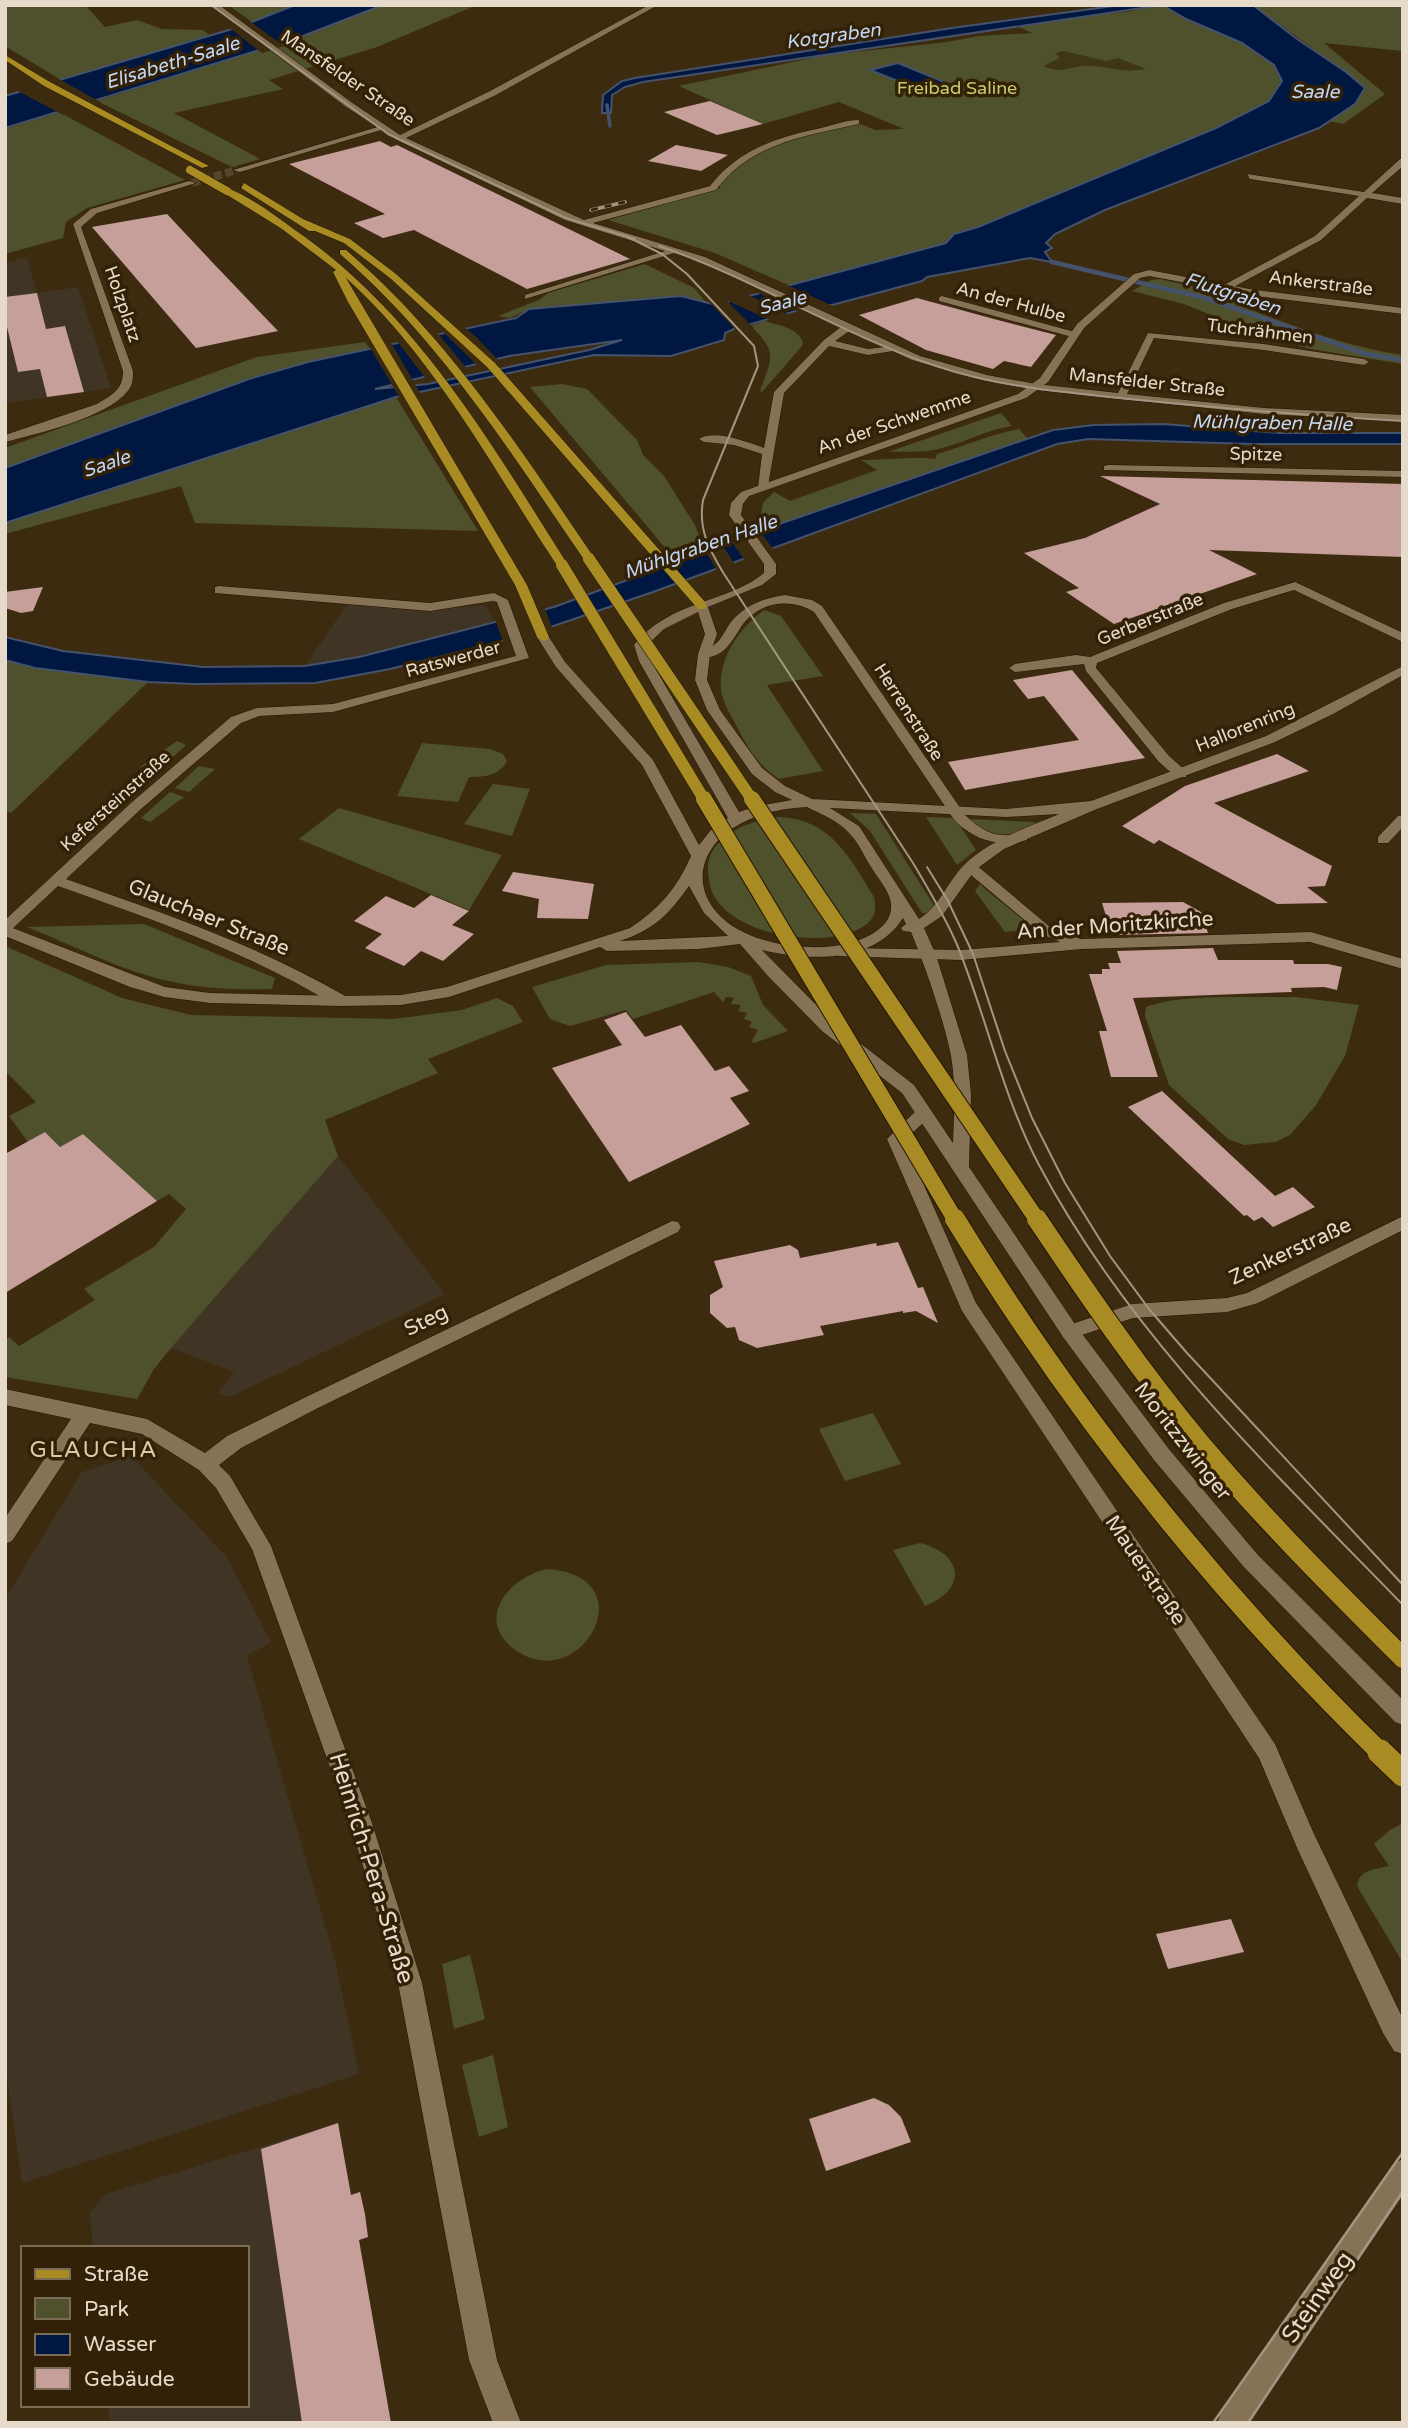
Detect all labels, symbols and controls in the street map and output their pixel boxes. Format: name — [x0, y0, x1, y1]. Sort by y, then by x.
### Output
water label: Kotgraben — [784, 18, 882, 54]
street label: Mansfelder Straße — [277, 25, 419, 131]
water label: Elisabeth-Saale — [103, 32, 243, 94]
park label: Freibad Saline — [897, 77, 1017, 99]
water label: Saale — [1291, 81, 1341, 103]
street label: Holzplatz — [100, 263, 146, 345]
street label: Ankerstraße — [1268, 266, 1374, 300]
water label: Flutgraben — [1182, 268, 1284, 320]
street label: An der Hulbe — [954, 277, 1068, 327]
water label: Saale — [756, 286, 810, 320]
street label: Tuchrähmen — [1206, 314, 1314, 348]
street label: Mansfelder Straße — [1068, 363, 1226, 401]
street label: An der Schwemme — [814, 385, 974, 459]
water label: Mühlgraben Halle — [1192, 411, 1354, 435]
street label: Spitze — [1229, 443, 1283, 465]
water label: Saale — [80, 445, 134, 482]
water label: Mühlgraben Halle — [621, 510, 781, 583]
street label: Gerberstraße — [1094, 588, 1206, 650]
street label: Ratswerder — [403, 636, 503, 682]
street label: Herrenstraße — [869, 659, 949, 765]
street label: Hallorenring — [1192, 697, 1298, 757]
street label: Kefersteinstraße — [56, 746, 174, 856]
street label: Glauchaer Straße — [124, 874, 293, 961]
street label: An der Moritzkirche — [1016, 906, 1214, 945]
street label: Zenkerstraße — [1225, 1212, 1355, 1291]
street label: Steg — [400, 1299, 452, 1342]
street label: Moritzzwinger — [1129, 1377, 1236, 1505]
district label: GLAUCHA — [30, 1436, 158, 1464]
street label: Mauerstraße — [1100, 1511, 1192, 1630]
street label: Heinrich-Pera-Straße — [323, 1749, 420, 1987]
legend — [21, 2246, 248, 2407]
street label: Steinweg — [1275, 2246, 1359, 2349]
text: Straße — [84, 2262, 149, 2287]
text: Park — [84, 2297, 129, 2322]
text: Wasser — [84, 2332, 156, 2357]
text: Gebäude — [84, 2367, 175, 2392]

